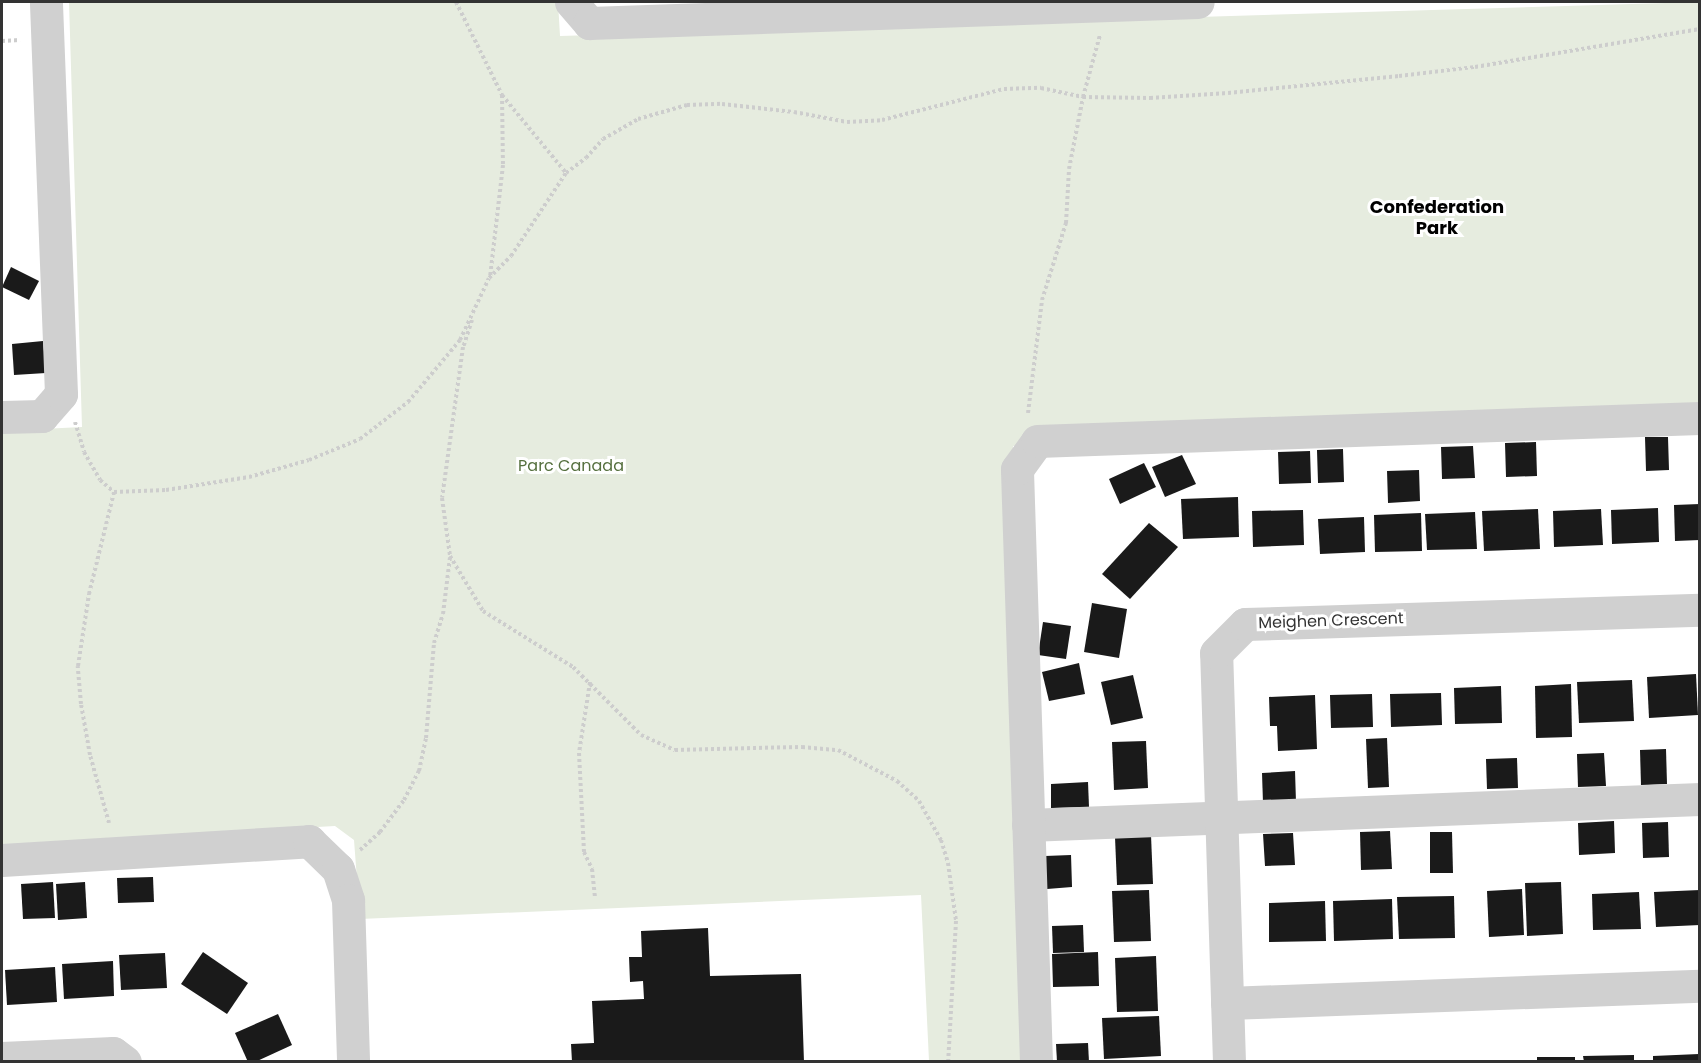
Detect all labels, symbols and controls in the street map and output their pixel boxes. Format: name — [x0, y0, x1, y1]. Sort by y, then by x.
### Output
district label: Confederation Park — [1370, 197, 1504, 240]
park label: Parc Canada — [518, 456, 624, 476]
street label: Meighen Crescent — [1258, 609, 1404, 633]

